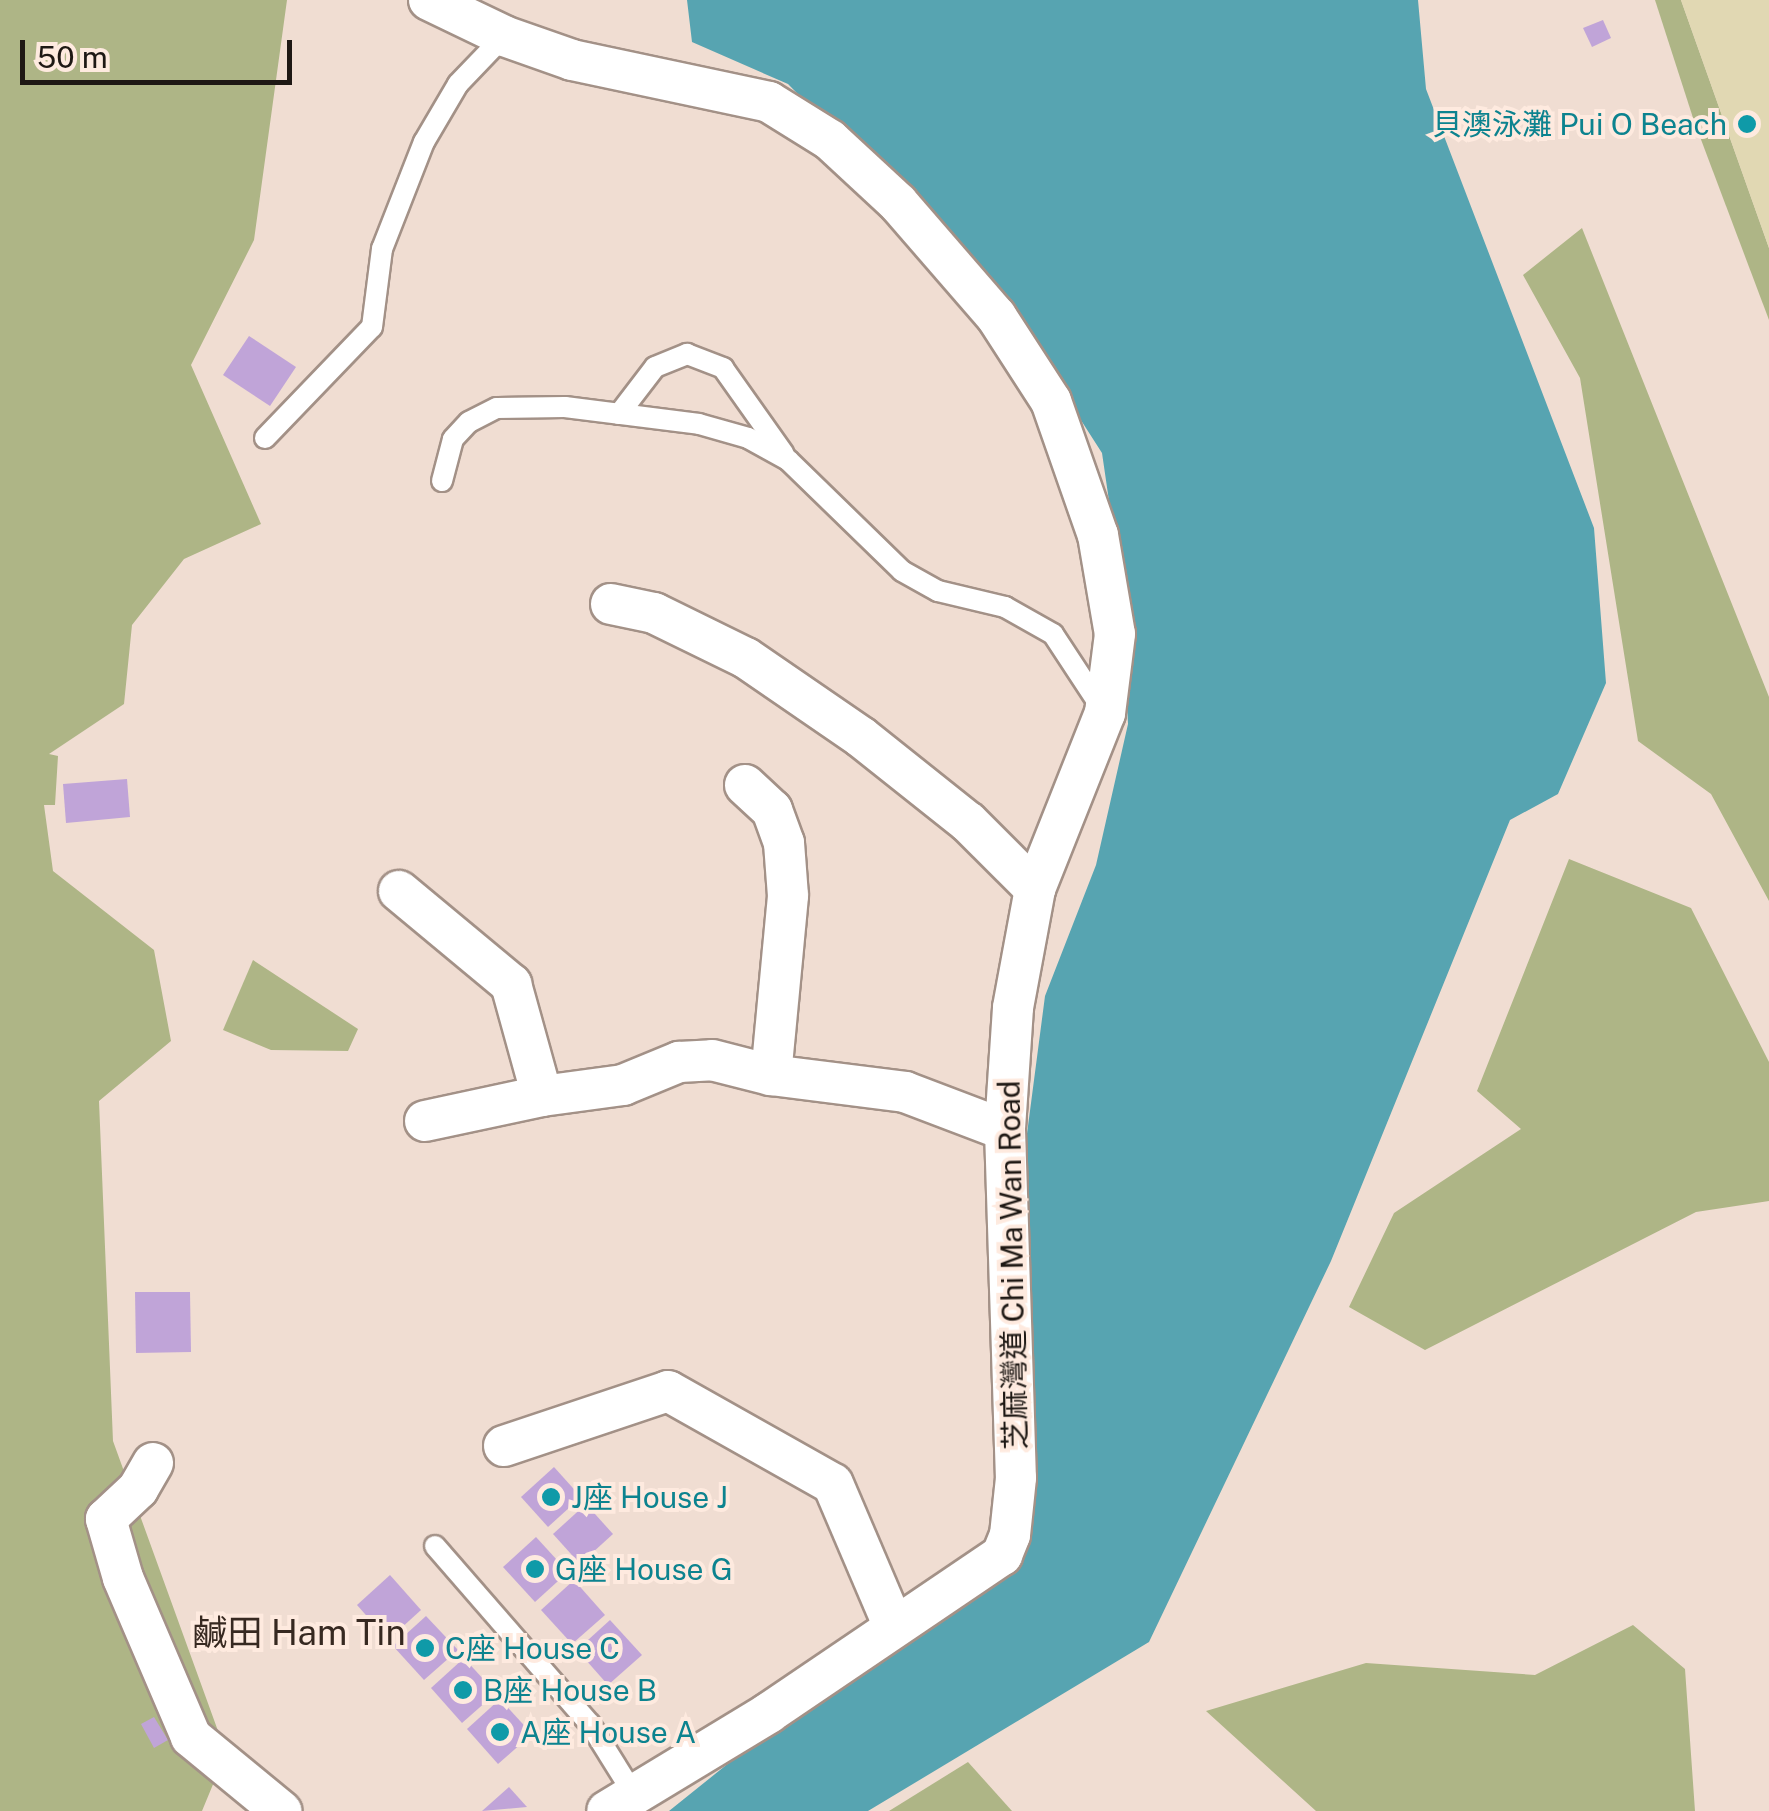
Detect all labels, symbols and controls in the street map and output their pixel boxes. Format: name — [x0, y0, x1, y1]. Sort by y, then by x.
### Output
scale bar — [25, 20, 298, 82]
text: 50 m — [37, 39, 108, 75]
place label: 貝澳泳灘 Pui O Beach — [1432, 106, 1727, 142]
marker: 貝澳泳灘 Pui O Beach — [1736, 113, 1758, 135]
street label: 芝麻灣道 Chi Ma Wan Road — [991, 1080, 1033, 1450]
place label: J座 House J — [571, 1479, 728, 1515]
marker: J座 House J — [540, 1486, 562, 1508]
place label: G座 House G — [555, 1551, 733, 1587]
marker: G座 House G — [524, 1558, 546, 1580]
district label: 鹹田 Ham Tin — [192, 1612, 406, 1654]
place label: C座 House C — [445, 1630, 620, 1666]
marker: C座 House C — [414, 1637, 436, 1659]
place label: B座 House B — [483, 1672, 657, 1708]
marker: B座 House B — [452, 1679, 474, 1701]
place label: A座 House A — [520, 1714, 696, 1750]
marker: A座 House A — [489, 1721, 511, 1743]

